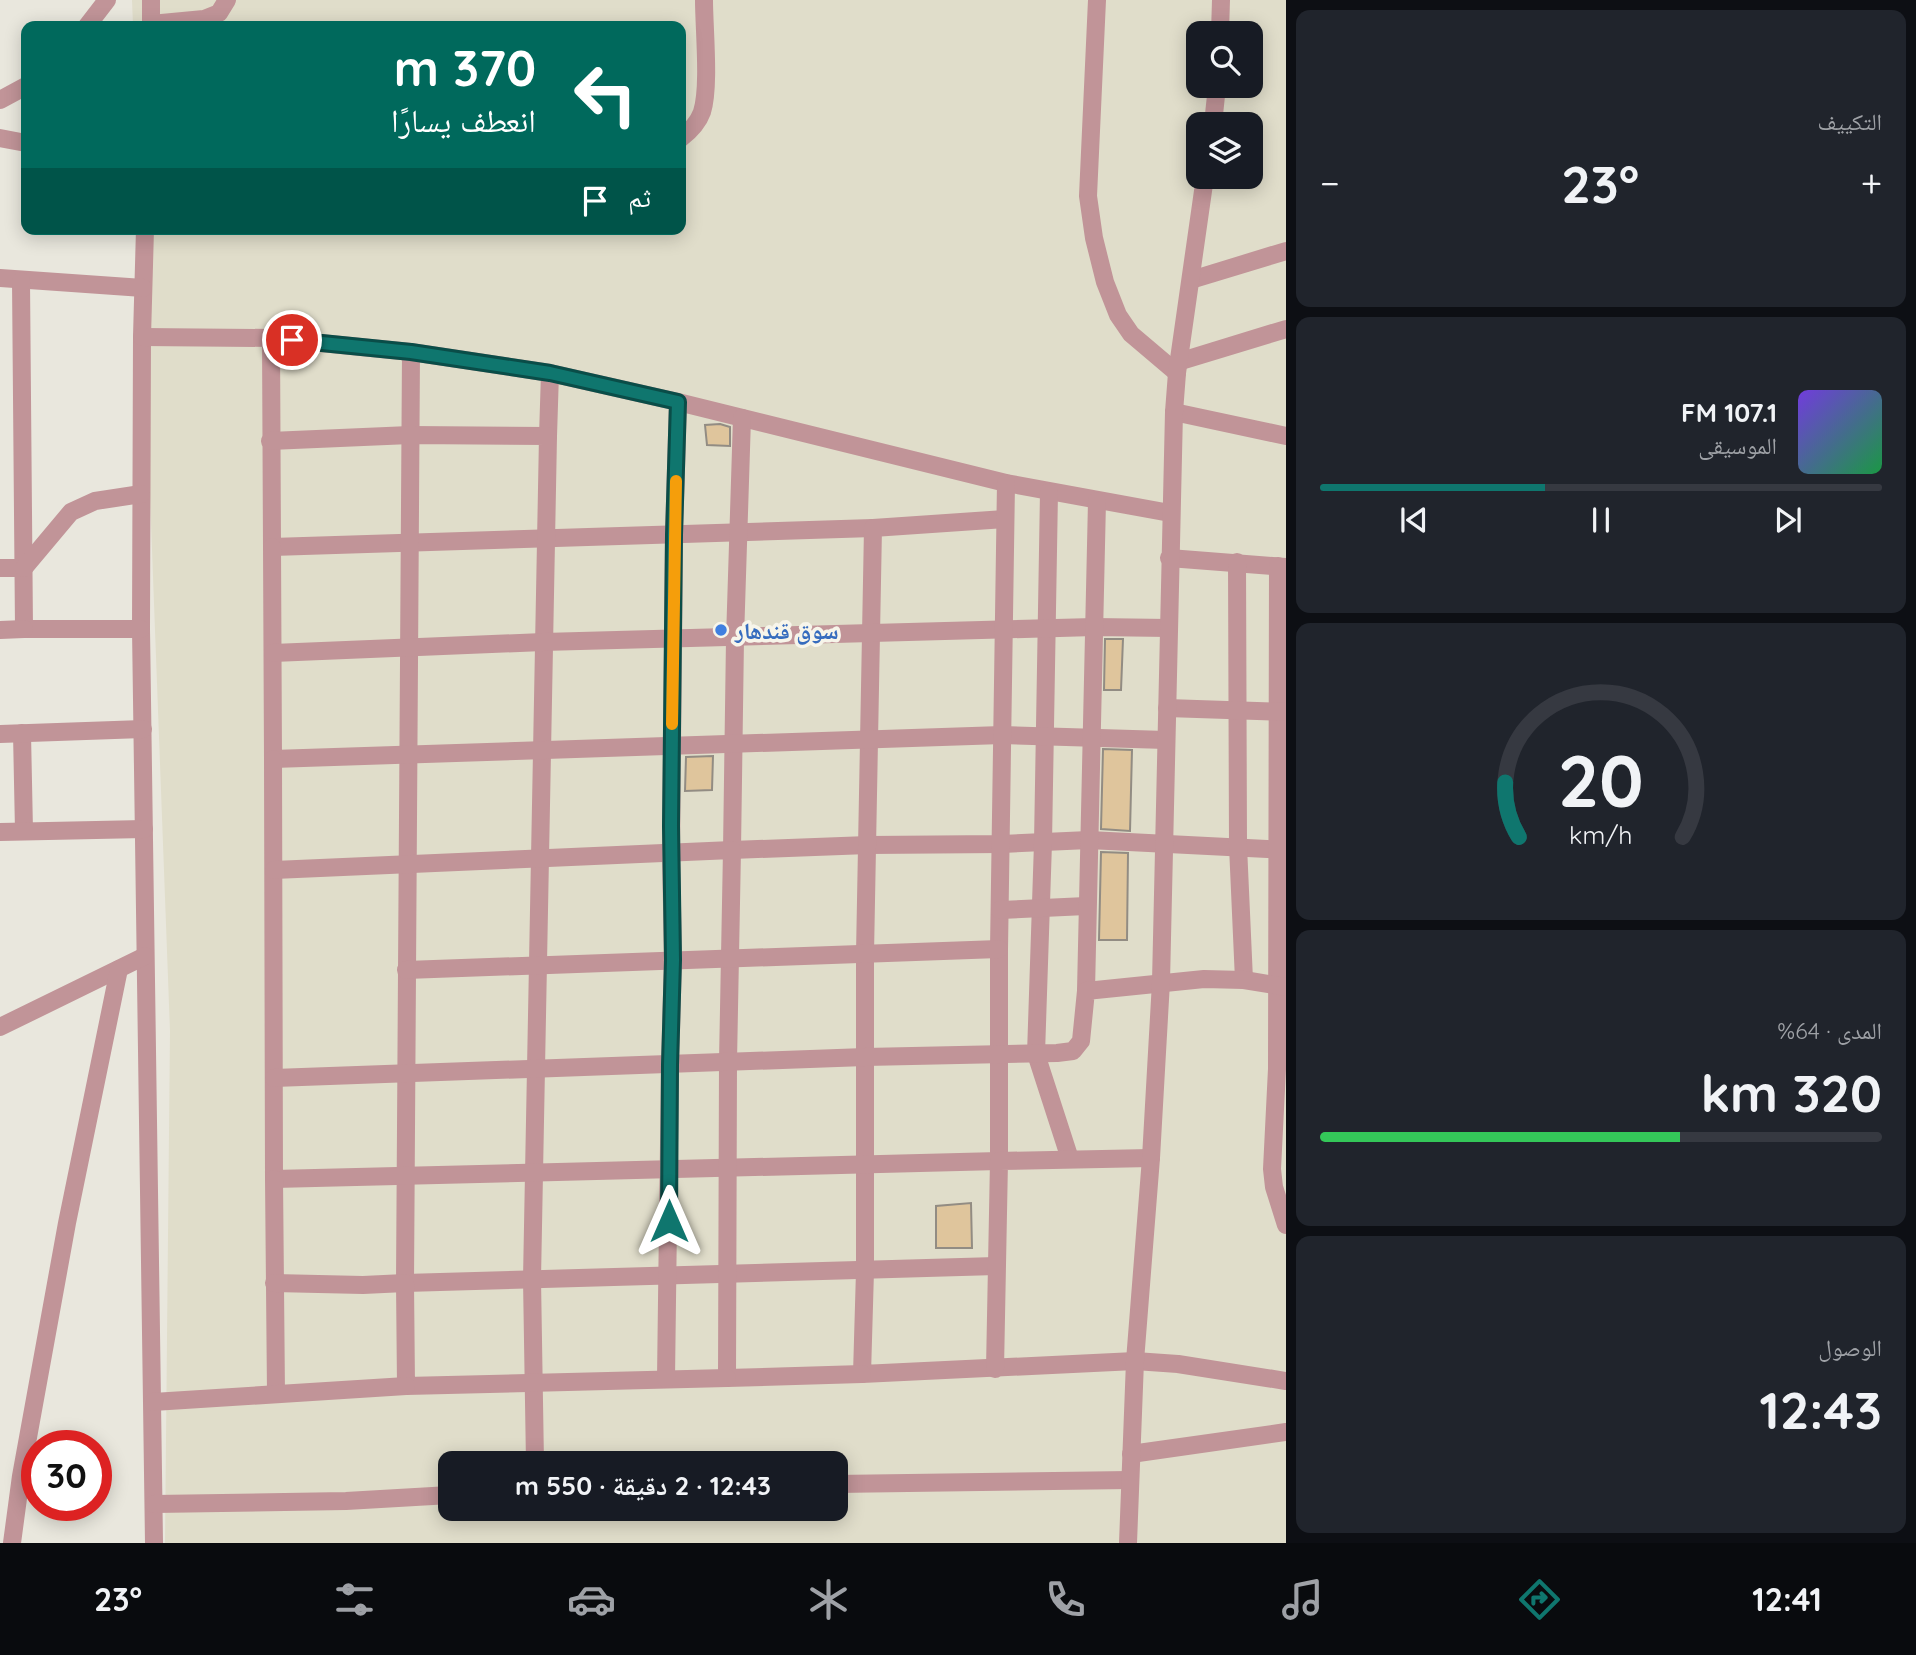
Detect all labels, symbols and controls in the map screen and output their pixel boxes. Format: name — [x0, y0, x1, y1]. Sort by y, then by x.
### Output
map controls — [1186, 21, 1263, 189]
button: search — [1186, 21, 1263, 98]
text: 370 m — [394, 37, 536, 98]
icon: left — [560, 49, 651, 140]
text: انعطف يسارًا — [391, 100, 536, 140]
text: التكييف — [1817, 107, 1882, 136]
button: layers — [1186, 112, 1263, 189]
text: 23° — [1561, 151, 1639, 216]
text: − — [1320, 159, 1340, 207]
text: + — [1861, 159, 1882, 207]
text: ثم — [628, 181, 651, 214]
icon: arrive — [576, 182, 614, 220]
pin — [262, 310, 322, 370]
icon: arrive — [273, 321, 311, 359]
text: 107.1 FM — [1681, 396, 1777, 429]
text: الموسيقى — [1698, 431, 1777, 460]
icon: previous — [1395, 501, 1433, 539]
icon: pause — [1582, 501, 1620, 539]
icon: next — [1769, 501, 1807, 539]
place label: سوق قندهار — [734, 616, 839, 645]
marker: سوق قندهار — [713, 622, 729, 638]
text: 20 — [1558, 735, 1644, 826]
text: km/h — [1569, 819, 1633, 850]
text: المدى · 64% — [1777, 1016, 1882, 1045]
text: 320 km — [1700, 1060, 1882, 1125]
position arrow — [632, 1184, 706, 1258]
text: الوصول — [1818, 1333, 1882, 1362]
text: 12:43 — [1759, 1377, 1882, 1442]
speed limit sign: 30 — [21, 1430, 112, 1521]
text: 12:43 · 2 دقيقة · 550 m — [515, 1469, 771, 1502]
icon: filters — [330, 1575, 379, 1624]
icon: car — [567, 1575, 616, 1624]
icon: climate — [804, 1575, 853, 1624]
icon: phone — [1041, 1575, 1090, 1624]
icon: music — [1278, 1575, 1327, 1624]
icon: directions — [1515, 1575, 1564, 1624]
text: 23° — [94, 1579, 142, 1619]
text: 12:41 — [1752, 1579, 1822, 1619]

